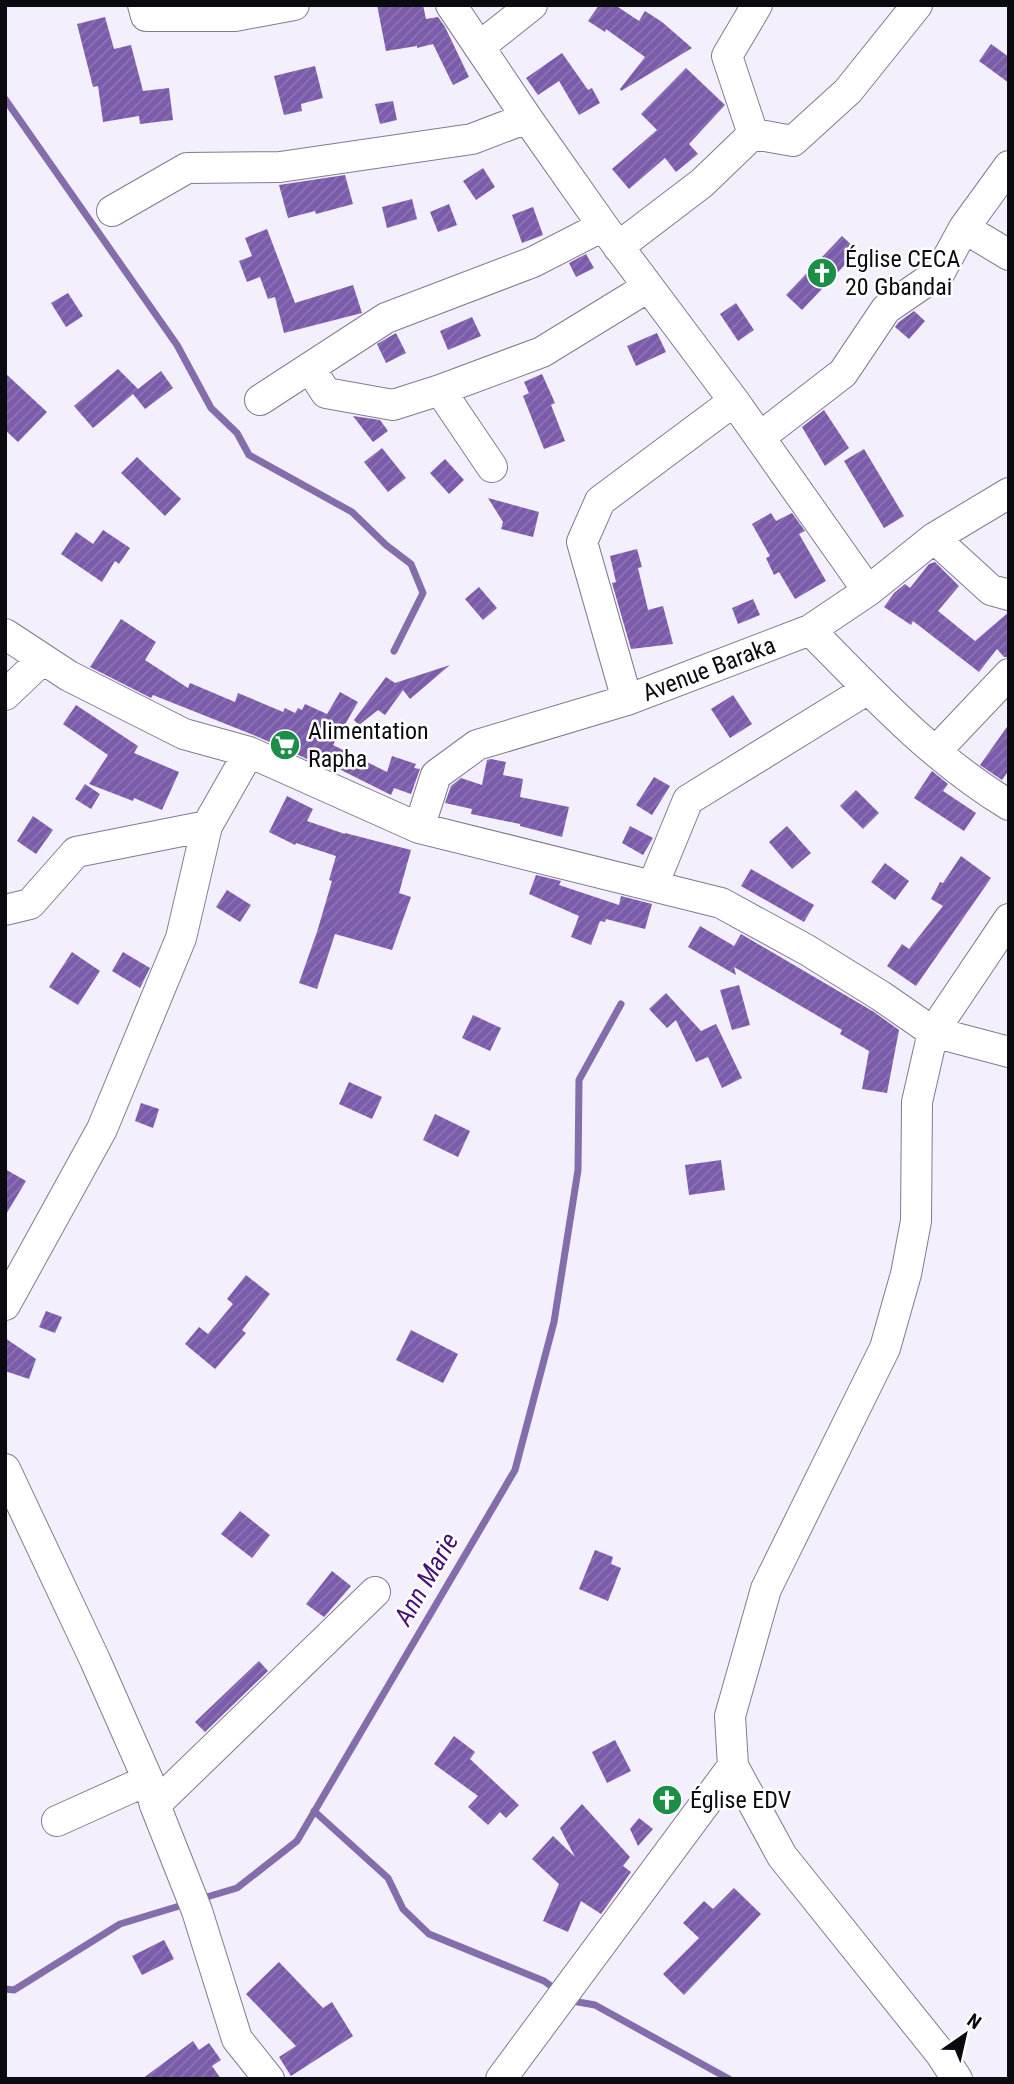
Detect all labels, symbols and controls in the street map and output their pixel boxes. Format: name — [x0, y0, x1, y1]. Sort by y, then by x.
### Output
place label: Église CECA 20 Gbandai — [845, 245, 960, 301]
church icon: Église CECA 20 Gbandai — [805, 256, 839, 290]
street label: Avenue Baraka — [639, 631, 779, 707]
place label: Alimentation Rapha — [308, 717, 429, 773]
supermarket icon: Alimentation Rapha — [268, 728, 302, 762]
water label: Ann Marie — [387, 1528, 464, 1631]
church icon: Église EDV — [650, 1783, 684, 1817]
place label: Église EDV — [690, 1786, 791, 1814]
north arrow — [930, 2000, 1000, 2070]
text: N — [963, 2009, 985, 2034]

